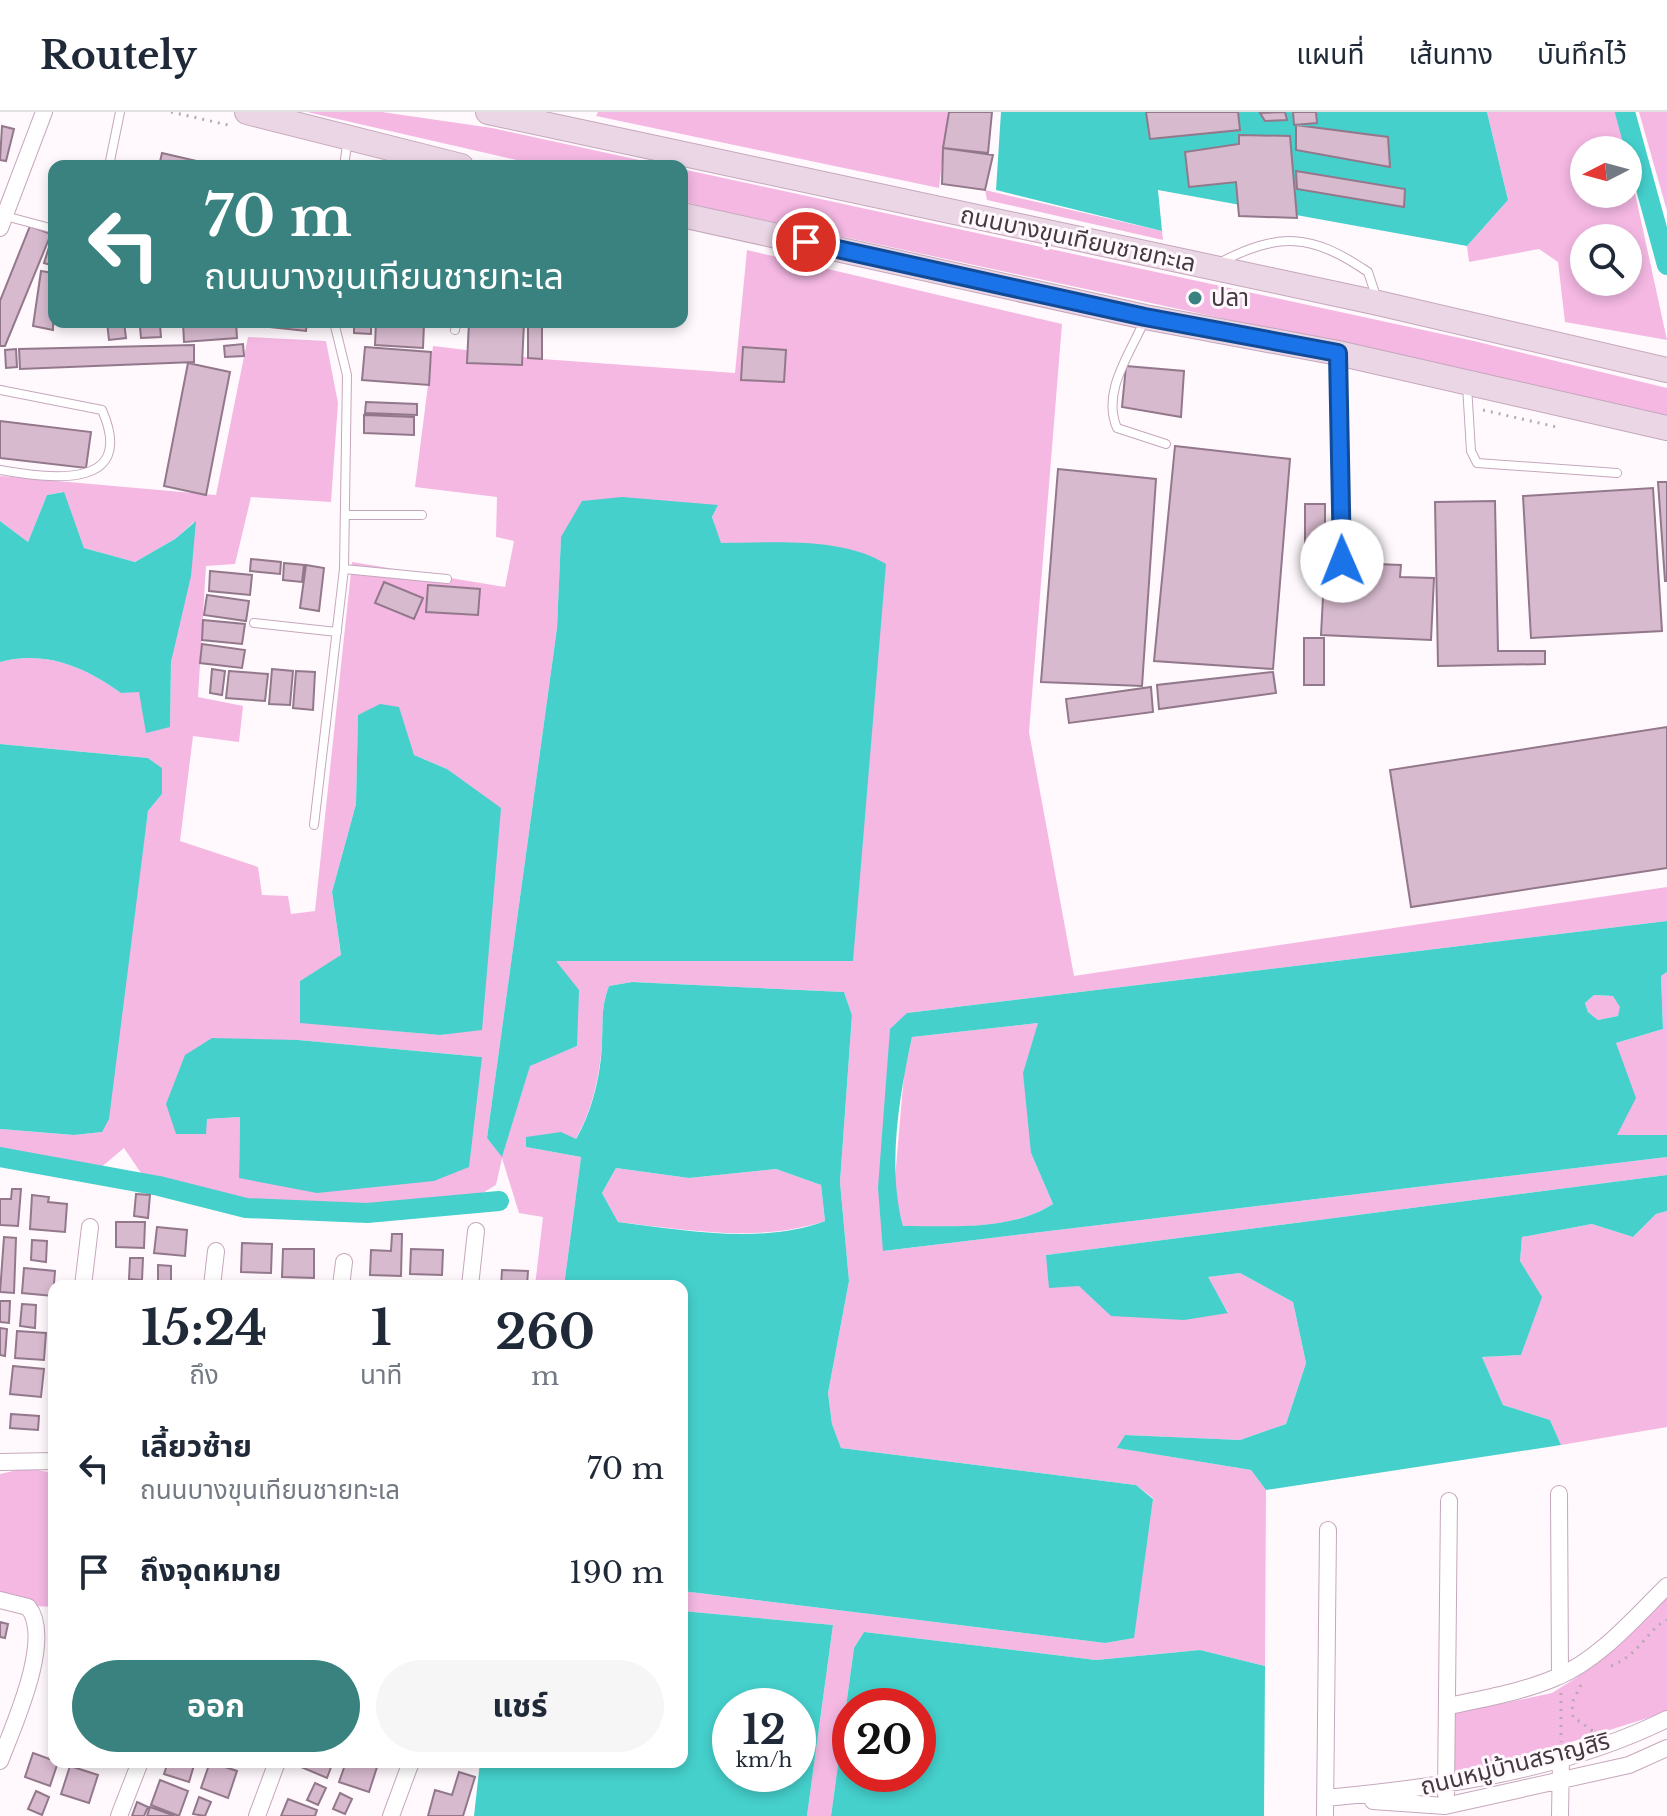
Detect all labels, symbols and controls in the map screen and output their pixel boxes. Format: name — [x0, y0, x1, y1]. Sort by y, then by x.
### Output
text: Routely — [40, 32, 197, 79]
text: แผนที่ — [1296, 37, 1364, 72]
text: เส้นทาง — [1408, 37, 1493, 72]
text: บันทึกไว้ — [1537, 37, 1627, 72]
north arrow — [1570, 136, 1642, 208]
map controls — [1570, 136, 1642, 296]
text: 70 m — [204, 182, 352, 251]
icon: left — [72, 192, 176, 296]
street label: ถนนบางขุนเทียนชายทะเล — [958, 199, 1198, 279]
pin — [772, 208, 840, 276]
icon: arrive — [784, 220, 828, 264]
button: search — [1570, 224, 1642, 296]
text: ถนนบางขุนเทียนชายทะเล — [204, 254, 564, 299]
place label: ปลา — [1211, 283, 1249, 312]
marker: ปลา — [1186, 289, 1204, 307]
position arrow — [1300, 519, 1384, 603]
text: 15:24 — [141, 1298, 267, 1358]
text: 1 — [371, 1298, 392, 1358]
text: 260 — [495, 1302, 595, 1362]
text: ถึง — [189, 1359, 219, 1391]
text: นาที — [360, 1359, 402, 1391]
text: m — [531, 1360, 559, 1392]
text: เลี้ยวซ้าย — [140, 1428, 252, 1465]
icon: left — [72, 1446, 116, 1490]
text: 70 m — [587, 1450, 664, 1487]
text: ถนนบางขุนเทียนชายทะเล — [140, 1474, 400, 1506]
icon: arrive — [72, 1550, 116, 1594]
text: ถึงจุดหมาย — [140, 1552, 281, 1589]
text: 190 m — [569, 1554, 664, 1591]
button: ออก — [72, 1660, 360, 1752]
button: แชร์ — [376, 1660, 664, 1752]
speed limit sign: 20 — [832, 1688, 936, 1792]
text: 12 — [742, 1705, 786, 1755]
street label: ถนนหมู่บ้านสราญสิริ — [1417, 1726, 1613, 1802]
text: km/h — [736, 1748, 792, 1772]

